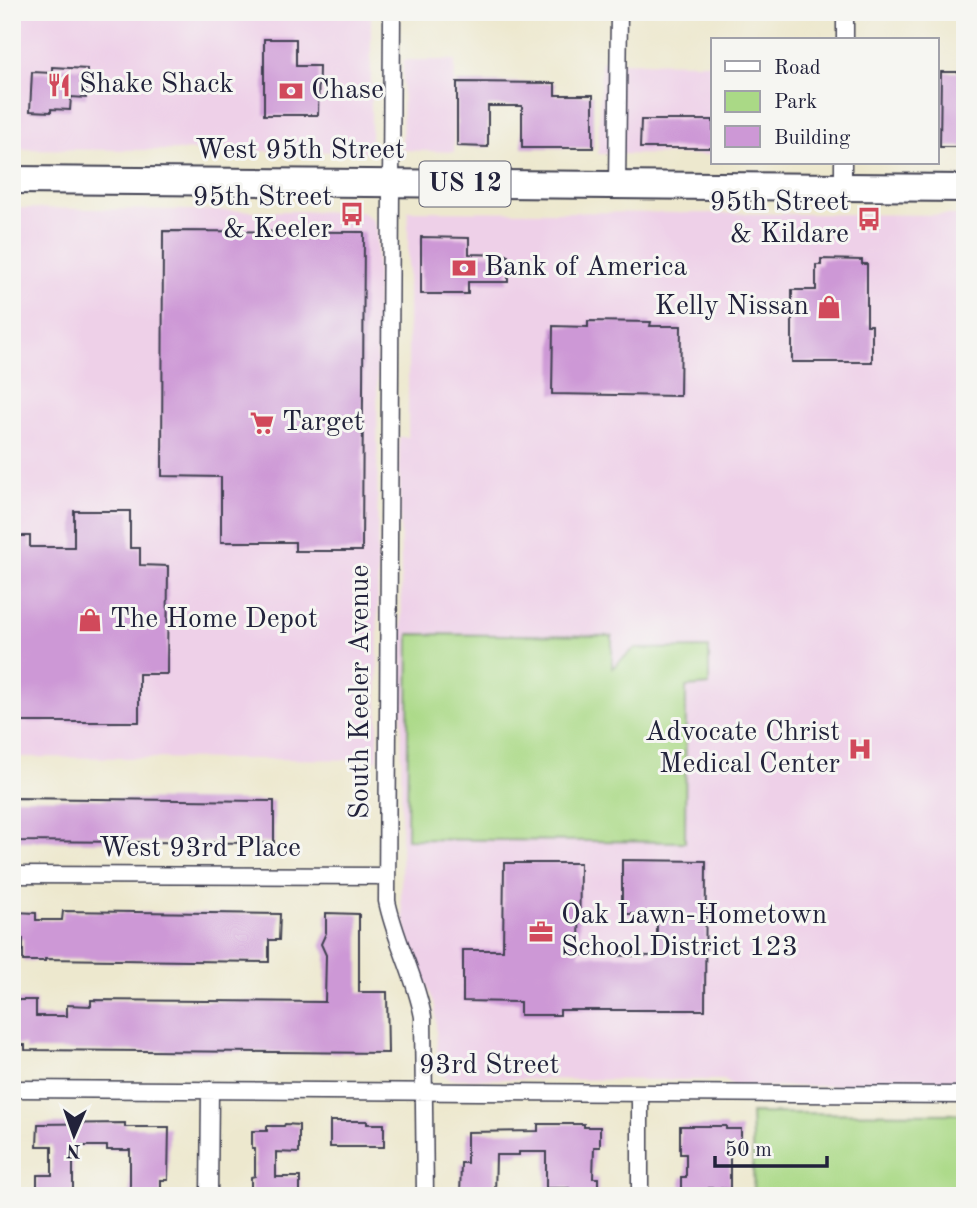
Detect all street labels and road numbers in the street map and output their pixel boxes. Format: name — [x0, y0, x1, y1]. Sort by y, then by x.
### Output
street label: West 95th Street — [195, 137, 405, 165]
road number: US 12 — [420, 162, 510, 206]
street label: South Keeler Avenue — [347, 565, 375, 819]
street label: West 93rd Place — [99, 835, 301, 863]
street label: 93rd Street — [419, 1052, 559, 1080]

